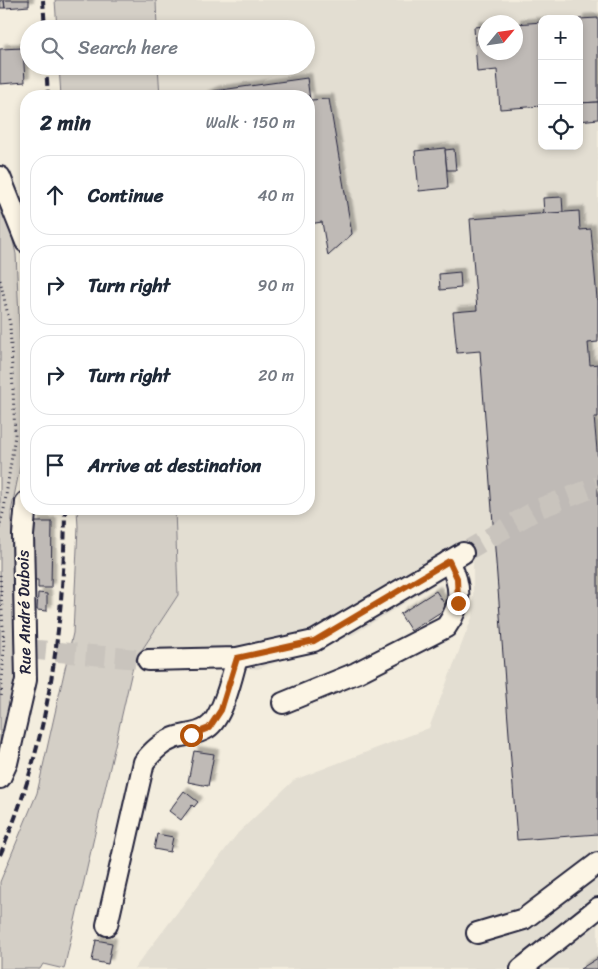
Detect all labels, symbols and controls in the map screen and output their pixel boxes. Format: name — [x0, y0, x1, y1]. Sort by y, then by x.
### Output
north arrow — [478, 15, 523, 60]
map controls — [538, 15, 583, 150]
button: + — [538, 15, 583, 60]
search box — [20, 20, 315, 75]
text: Search here — [78, 31, 178, 64]
icon: search — [38, 34, 66, 62]
button: − — [538, 60, 583, 105]
text: 2 min — [40, 104, 91, 142]
button: locate — [538, 105, 583, 150]
text: Walk · 150 m — [206, 108, 295, 137]
text: Continue — [88, 179, 164, 212]
icon: ahead — [41, 181, 69, 209]
text: 40 m — [257, 181, 294, 210]
text: Turn right — [88, 269, 170, 302]
icon: right — [41, 271, 69, 299]
text: 90 m — [258, 271, 294, 300]
text: Turn right — [88, 359, 170, 392]
icon: right — [41, 361, 69, 389]
text: 20 m — [258, 361, 294, 390]
text: Arrive at destination — [88, 449, 261, 482]
icon: arrive — [41, 451, 69, 479]
street label: Rue André Dubois — [8, 549, 40, 674]
route end — [447, 592, 470, 615]
route start — [180, 724, 203, 747]

